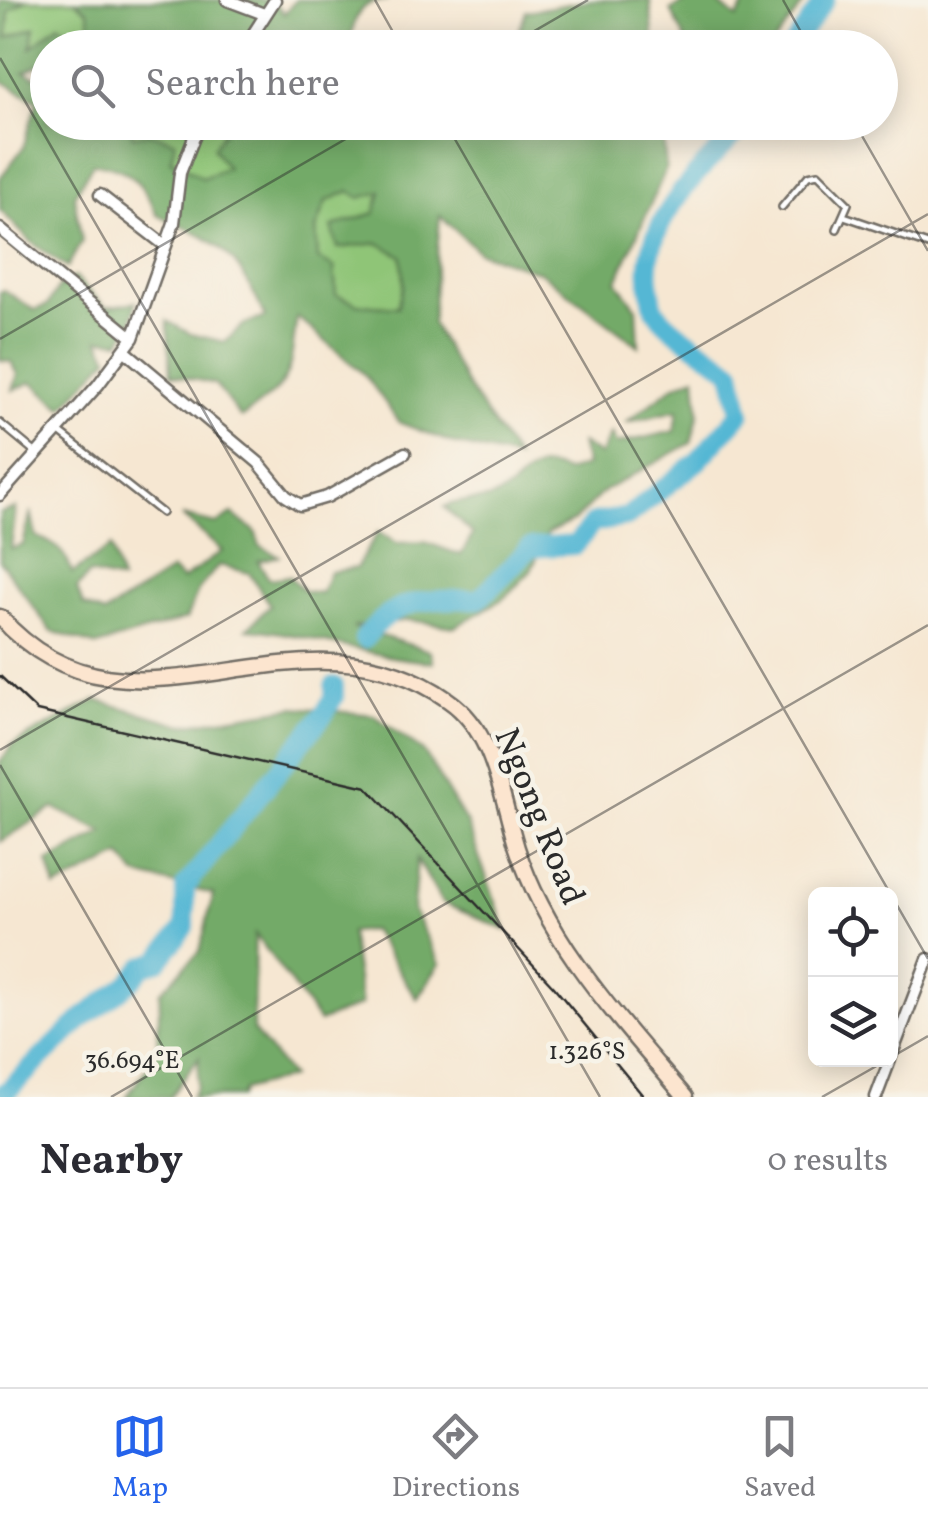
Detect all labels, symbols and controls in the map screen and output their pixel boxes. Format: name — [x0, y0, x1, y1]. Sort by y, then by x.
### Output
search box — [30, 30, 898, 140]
icon: search — [65, 58, 120, 113]
text: Search here — [145, 59, 340, 112]
street label: Ngong Road — [481, 721, 596, 913]
map controls — [808, 887, 898, 1067]
button: locate — [808, 887, 898, 977]
button: layers — [808, 977, 898, 1067]
text: 1.326°S — [549, 1035, 625, 1070]
text: 36.694°E — [85, 1044, 179, 1079]
text: Nearby — [40, 1133, 183, 1192]
text: 0 results — [768, 1140, 888, 1184]
tab: Map — [112, 1409, 168, 1508]
tab: Directions — [392, 1409, 520, 1508]
tab: Saved — [744, 1409, 816, 1508]

